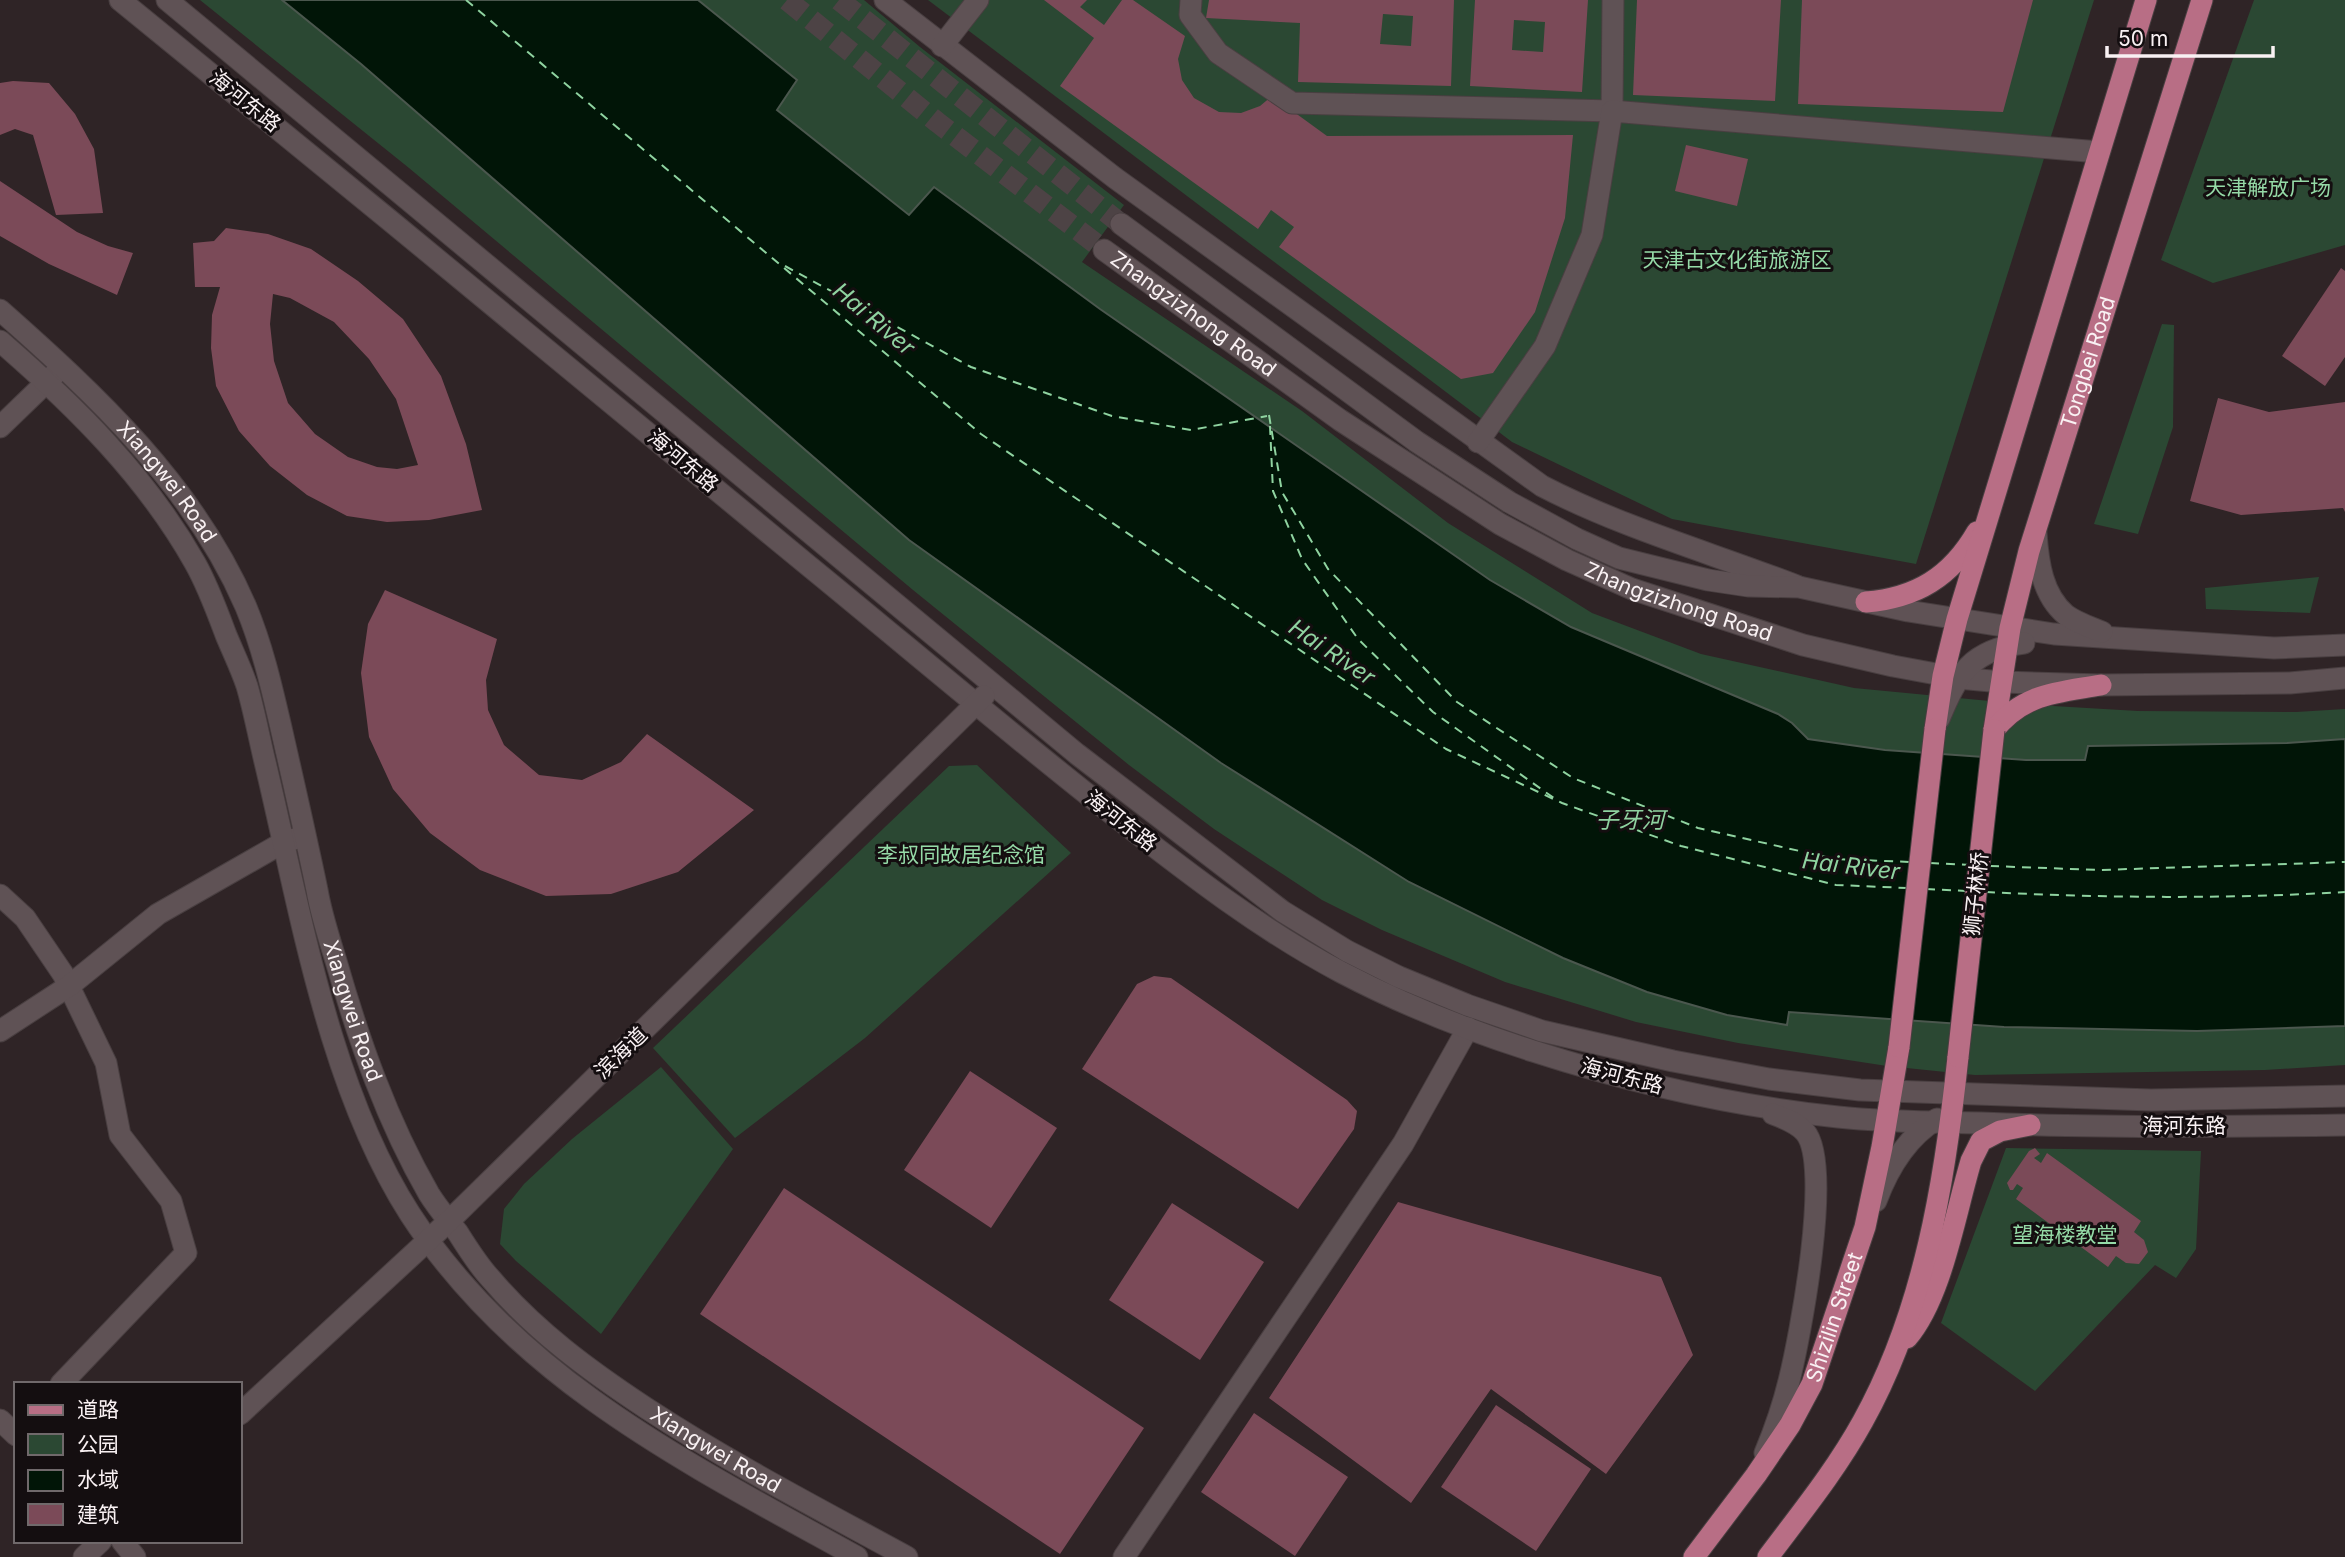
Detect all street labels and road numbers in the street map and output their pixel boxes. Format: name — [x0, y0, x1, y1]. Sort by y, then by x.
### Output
street label: 海河东路 — [205, 64, 286, 137]
street label: Zhangzizhong Road — [1106, 246, 1281, 382]
street label: Tongbei Road — [2055, 294, 2120, 431]
street label: Xiangwei Road — [112, 416, 222, 547]
street label: 海河东路 — [643, 424, 724, 497]
street label: Zhangzizhong Road — [1581, 556, 1776, 646]
street label: 海河东路 — [1081, 785, 1162, 856]
street label: 狮子林桥 — [1959, 851, 1992, 937]
street label: Xiangwei Road — [318, 937, 388, 1085]
street label: 滨海道 — [589, 1022, 652, 1084]
street label: 海河东路 — [1578, 1053, 1666, 1098]
street label: 海河东路 — [2142, 1113, 2226, 1138]
street label: Shizilin Street — [1800, 1249, 1868, 1386]
street label: Xiangwei Road — [646, 1401, 785, 1498]

